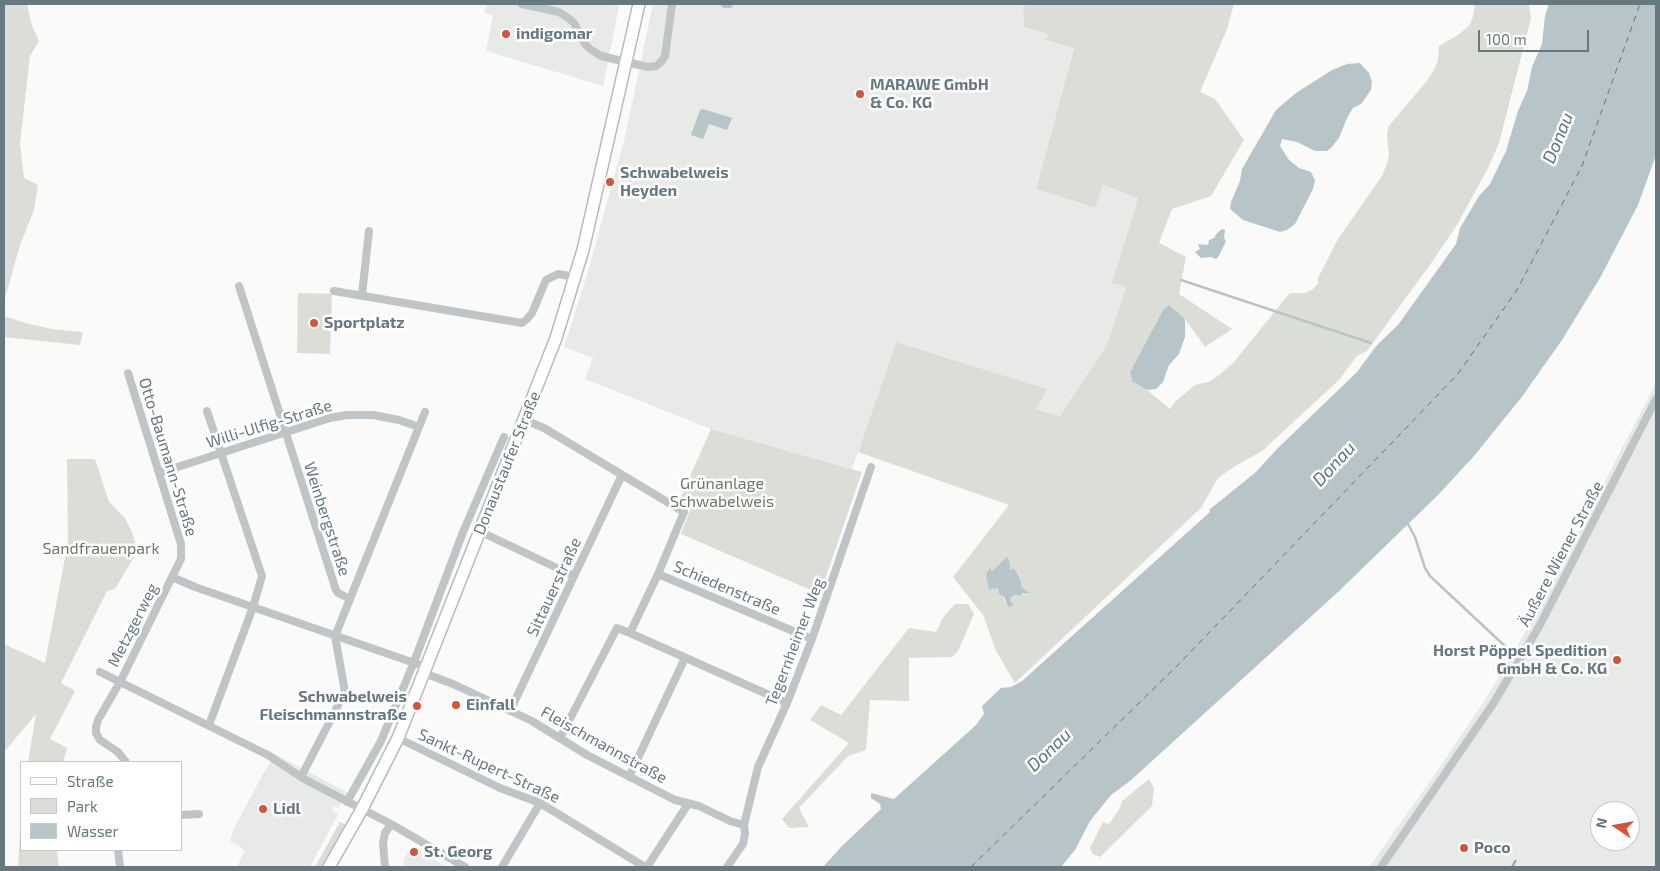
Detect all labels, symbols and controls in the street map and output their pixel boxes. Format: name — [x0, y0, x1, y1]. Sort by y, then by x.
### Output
scale bar — [1480, 20, 1591, 52]
place label: indigomar — [516, 24, 593, 44]
marker: indigomar — [500, 28, 512, 40]
text: 100 m — [1486, 30, 1527, 48]
place label: MARAWE GmbH & Co. KG — [870, 75, 989, 113]
marker: MARAWE GmbH & Co. KG — [854, 88, 866, 100]
water label: Donau — [1538, 109, 1578, 167]
place label: Schwabelweis Heyden — [620, 163, 729, 201]
marker: Schwabelweis Heyden — [604, 176, 616, 188]
place label: Sportplatz — [324, 313, 405, 333]
marker: Sportplatz — [308, 317, 320, 329]
street label: Otto-Baumann-Straße — [135, 375, 201, 539]
street label: Donaustaufer Straße — [469, 388, 545, 538]
street label: Willi-Ulfig-Straße — [204, 396, 334, 452]
water label: Donau — [1308, 437, 1360, 491]
street label: Weinbergstraße — [300, 460, 354, 578]
park label: Grünanlage Schwabelweis — [670, 474, 774, 512]
street label: Äußere Wiener Straße — [1514, 478, 1608, 630]
street label: Sittauerstraße — [523, 535, 585, 639]
park label: Sandfrauenpark — [42, 539, 160, 559]
street label: Schiedenstraße — [671, 557, 783, 619]
street label: Tegernheimer Weg — [762, 575, 828, 709]
street label: Metzgerweg — [104, 580, 162, 670]
place label: Horst Pöppel Spedition GmbH & Co. KG — [1433, 641, 1607, 679]
marker: Horst Pöppel Spedition GmbH & Co. KG — [1611, 654, 1623, 666]
place label: Schwabelweis Fleischmannstraße — [259, 687, 407, 725]
place label: Einfall — [466, 695, 515, 715]
marker: Einfall — [450, 699, 462, 711]
marker: Schwabelweis Fleischmannstraße — [411, 700, 423, 712]
street label: Fleischmannstraße — [538, 702, 670, 788]
water label: Donau — [1022, 724, 1076, 776]
street label: Sankt-Rupert-Straße — [415, 725, 563, 807]
legend — [20, 761, 182, 851]
text: Straße — [67, 772, 113, 790]
text: Park — [67, 797, 98, 815]
place label: Lidl — [273, 799, 301, 819]
north arrow — [1590, 801, 1640, 851]
marker: Lidl — [257, 803, 269, 815]
text: N — [1591, 816, 1610, 830]
text: Wasser — [67, 822, 119, 840]
place label: Poco — [1474, 838, 1511, 858]
place label: St. Georg — [424, 842, 492, 862]
marker: Poco — [1458, 842, 1470, 854]
marker: St. Georg — [408, 846, 420, 858]

